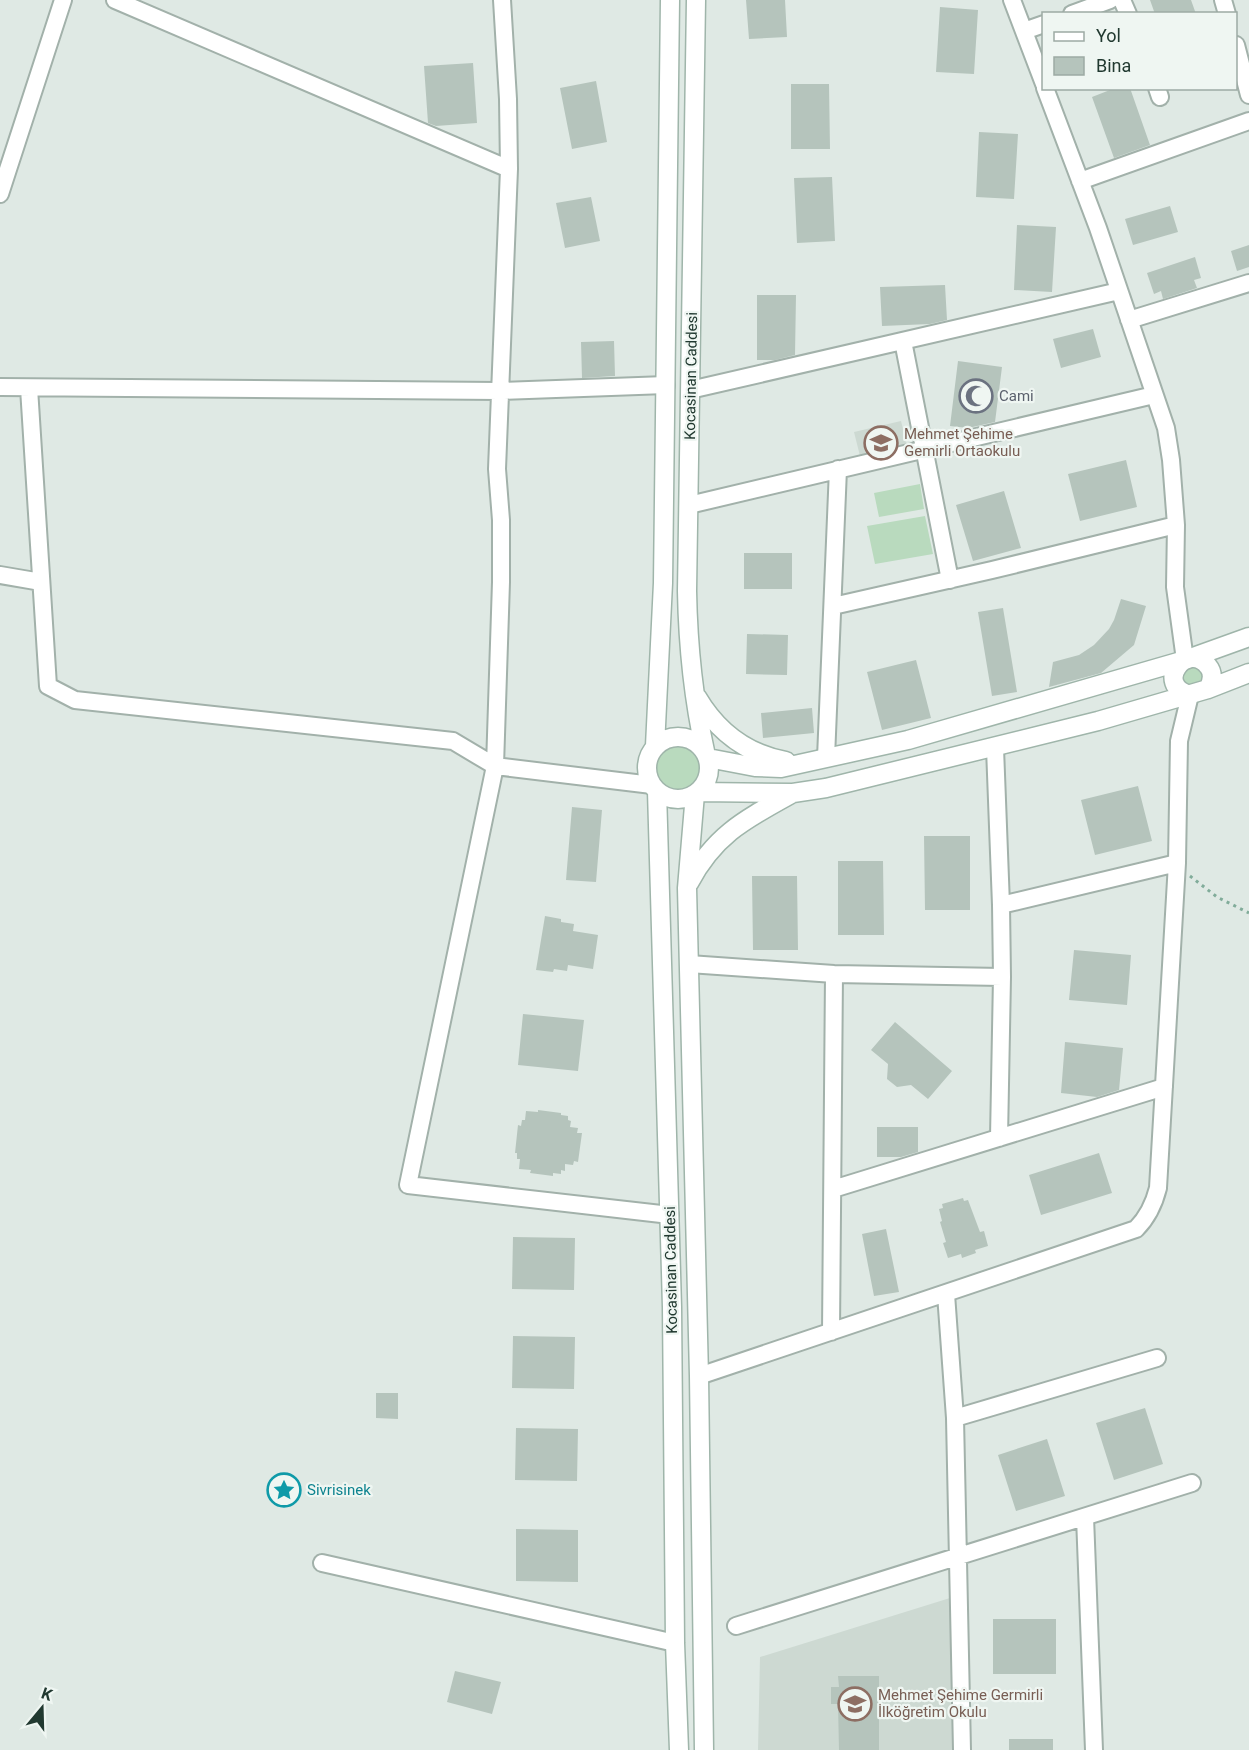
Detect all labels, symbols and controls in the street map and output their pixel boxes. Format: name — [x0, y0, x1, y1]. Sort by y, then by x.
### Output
legend — [1042, 12, 1237, 90]
text: Yol — [1096, 25, 1121, 46]
text: Bina — [1096, 55, 1131, 76]
street label: Kocasinan Caddesi — [681, 312, 701, 440]
mosque icon: Cami — [958, 378, 994, 414]
place label: Cami — [999, 387, 1034, 405]
school or university icon: Mehmet Şehime Gemirli Ortaokulu — [863, 425, 899, 461]
place label: Mehmet Şehime Gemirli Ortaokulu — [904, 425, 1020, 460]
street label: Kocasinan Caddesi — [661, 1206, 681, 1334]
place icon: Sivrisinek — [266, 1472, 302, 1508]
place label: Sivrisinek — [307, 1481, 371, 1499]
north arrow — [12, 1678, 72, 1738]
text: K — [39, 1684, 55, 1705]
school or university icon: Mehmet Şehime Germirli İlköğretim Okulu — [837, 1686, 873, 1722]
place label: Mehmet Şehime Germirli İlköğretim Okulu — [878, 1686, 1043, 1721]

